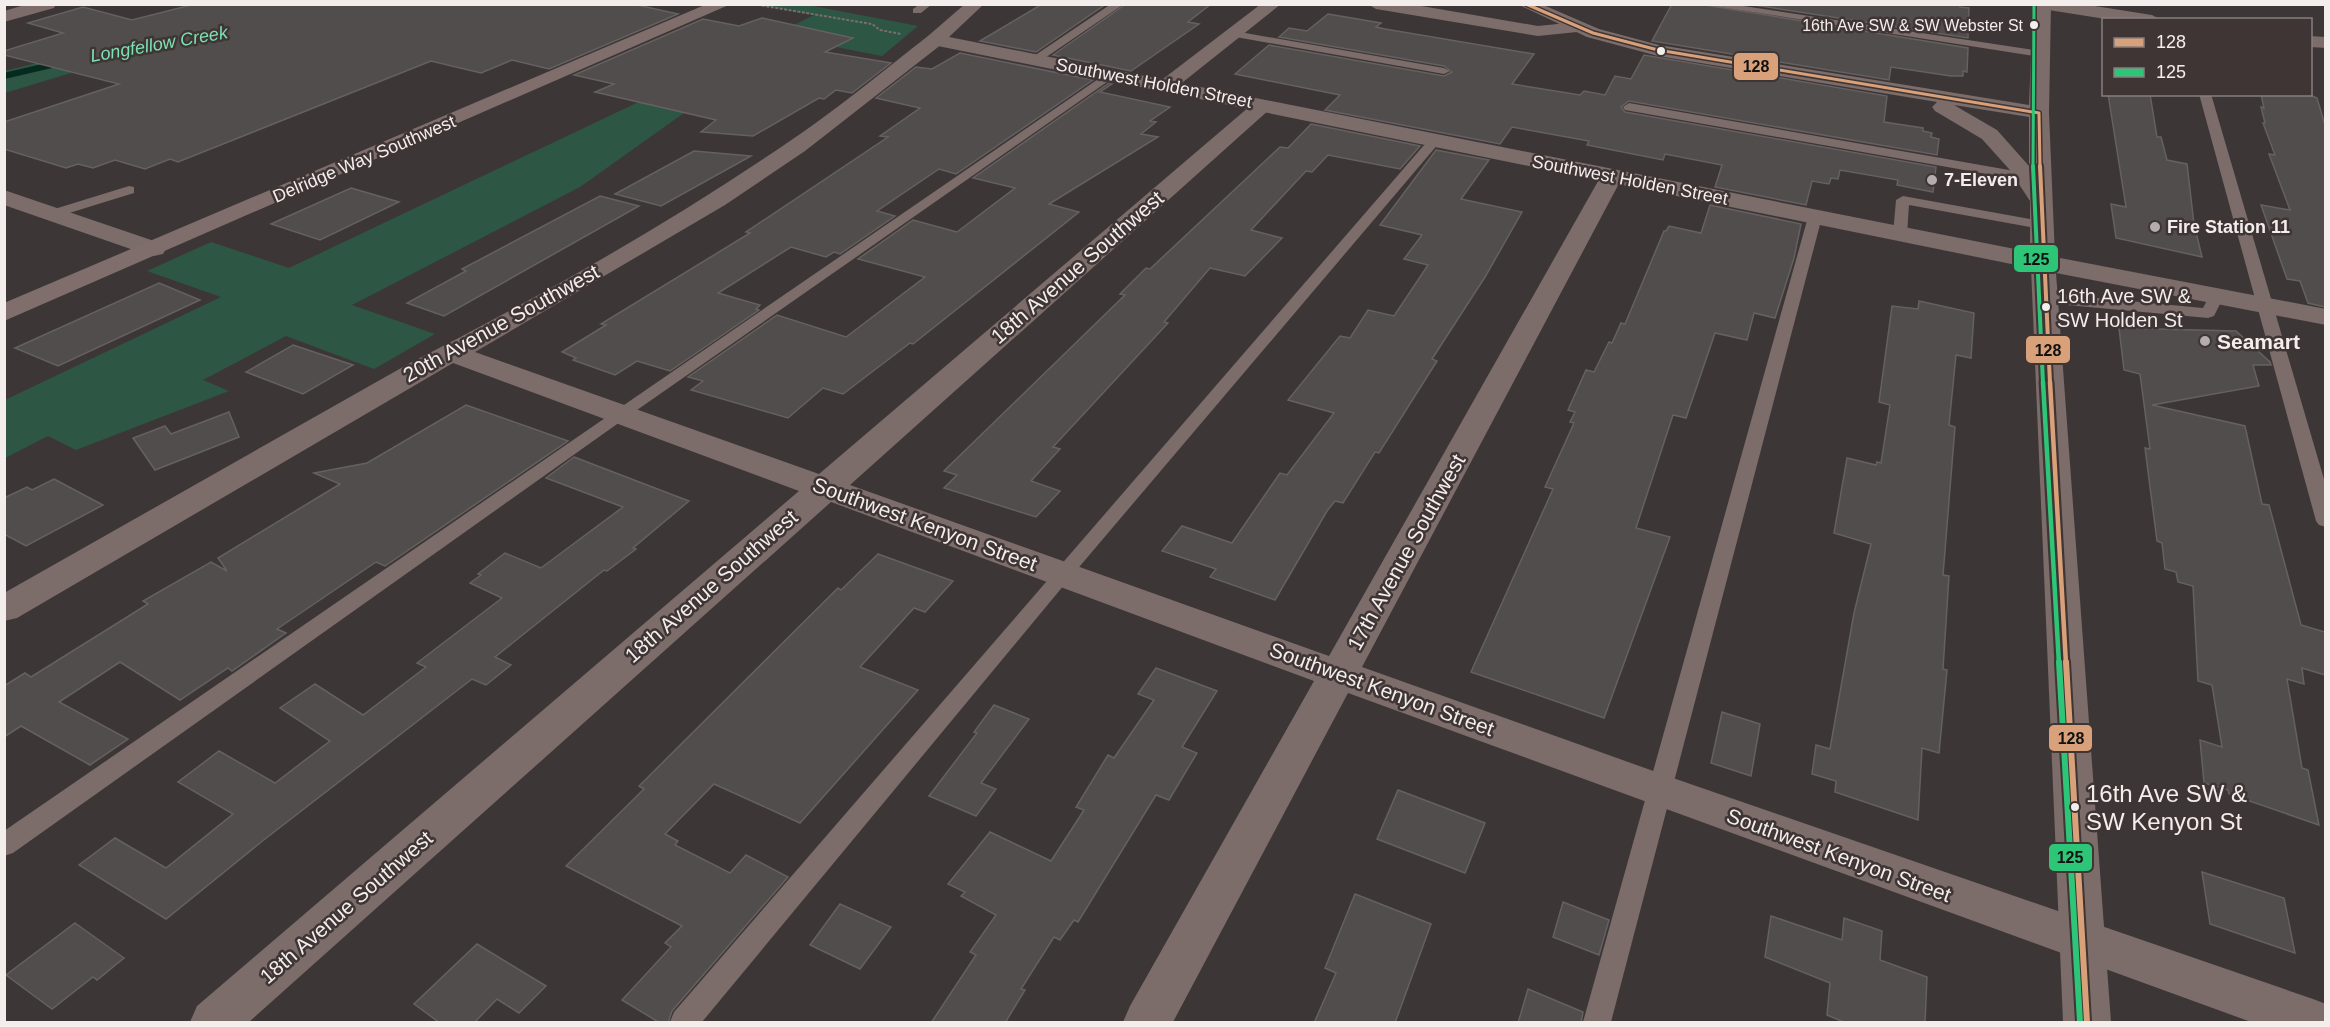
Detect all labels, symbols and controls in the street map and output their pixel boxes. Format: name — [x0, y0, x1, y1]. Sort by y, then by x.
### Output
place label: 16th Ave SW & SW Webster St — [1802, 17, 2024, 34]
legend — [2102, 18, 2312, 96]
marker: 16th Ave SW & SW Webster St — [2028, 19, 2040, 31]
water label: Longfellow Creek — [89, 22, 230, 66]
text: 128 — [2156, 32, 2186, 52]
unlabelled marker — [1655, 45, 1667, 57]
line badge: 128 — [1733, 52, 1779, 81]
street label: Southwest Holden Street — [1054, 54, 1254, 112]
text: 128 — [1743, 58, 1769, 75]
text: 125 — [2156, 62, 2186, 82]
street label: Delridge Way Southwest — [270, 111, 458, 207]
street label: Southwest Holden Street — [1530, 151, 1730, 209]
place label: 7-Eleven — [1944, 170, 2018, 190]
marker: 7-Eleven — [1925, 173, 1939, 187]
street label: 18th Avenue Southwest — [986, 186, 1168, 348]
place label: Fire Station 11 — [2167, 217, 2290, 237]
marker: Fire Station 11 — [2148, 220, 2162, 234]
line badge: 125 — [2013, 244, 2059, 273]
text: 125 — [2023, 251, 2049, 268]
street label: 20th Avenue Southwest — [399, 259, 603, 386]
place label: 16th Ave SW & SW Holden St — [2057, 285, 2192, 331]
marker: 16th Ave SW & SW Holden St — [2040, 301, 2052, 313]
place label: Seamart — [2217, 330, 2300, 353]
marker: Seamart — [2198, 334, 2212, 348]
line badge: 128 — [2025, 335, 2071, 364]
text: 128 — [2035, 342, 2061, 359]
street label: 17th Avenue Southwest — [1343, 450, 1470, 654]
street label: Southwest Kenyon Street — [810, 473, 1040, 575]
street label: 18th Avenue Southwest — [620, 505, 802, 667]
street label: Southwest Kenyon Street — [1267, 638, 1497, 740]
line badge: 128 — [2048, 724, 2093, 752]
text: 128 — [2058, 730, 2084, 747]
place label: 16th Ave SW & SW Kenyon St — [2086, 780, 2247, 835]
marker: 16th Ave SW & SW Kenyon St — [2069, 801, 2081, 813]
street label: Southwest Kenyon Street — [1724, 804, 1954, 906]
street label: 18th Avenue Southwest — [255, 826, 437, 988]
line badge: 125 — [2048, 843, 2093, 872]
text: 125 — [2057, 849, 2083, 866]

